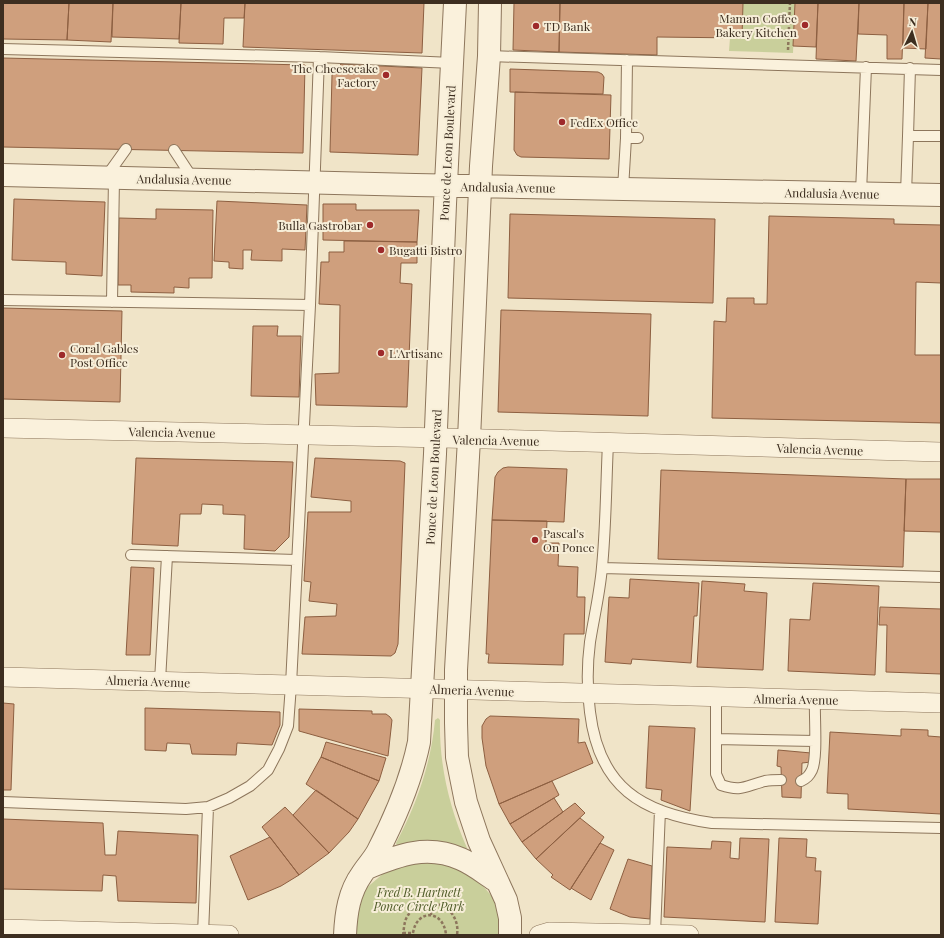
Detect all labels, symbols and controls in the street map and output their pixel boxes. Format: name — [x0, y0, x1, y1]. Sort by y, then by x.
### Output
place label: Maman Coffee Bakery Kitchen — [715, 10, 797, 40]
north arrow — [892, 12, 932, 52]
text: N — [908, 14, 918, 29]
place label: TD Bank — [544, 18, 591, 34]
marker: Maman Coffee Bakery Kitchen — [800, 20, 810, 30]
marker: TD Bank — [531, 21, 541, 31]
place label: The Cheesecake Factory — [291, 60, 378, 90]
marker: The Cheesecake Factory — [381, 70, 391, 80]
street label: Ponce de Leon Boulevard — [435, 85, 459, 221]
place label: FedEx Office — [570, 114, 638, 130]
marker: FedEx Office — [557, 117, 567, 127]
street label: Andalusia Avenue — [135, 170, 232, 188]
street label: Andalusia Avenue — [459, 178, 556, 196]
street label: Andalusia Avenue — [783, 184, 880, 202]
place label: Bulla Gastrobar — [278, 217, 363, 233]
marker: Bulla Gastrobar — [365, 220, 375, 230]
place label: Bugatti Bistro — [389, 242, 463, 258]
marker: Bugatti Bistro — [376, 245, 386, 255]
place label: Coral Gables Post Office — [70, 340, 138, 370]
place label: L'Artisane — [389, 345, 443, 361]
marker: L'Artisane — [376, 348, 386, 358]
marker: Coral Gables Post Office — [57, 350, 67, 360]
street label: Ponce de Leon Boulevard — [421, 409, 445, 545]
street label: Valencia Avenue — [128, 423, 215, 441]
street label: Valencia Avenue — [452, 431, 539, 449]
street label: Valencia Avenue — [775, 439, 864, 459]
place label: Pascal's On Ponce — [543, 525, 595, 555]
marker: Pascal's On Ponce — [530, 535, 540, 545]
street label: Almeria Avenue — [104, 671, 191, 690]
street label: Almeria Avenue — [428, 680, 515, 699]
street label: Almeria Avenue — [753, 690, 838, 708]
park label: Fred B. Hartnett Ponce Circle Park — [373, 884, 464, 914]

